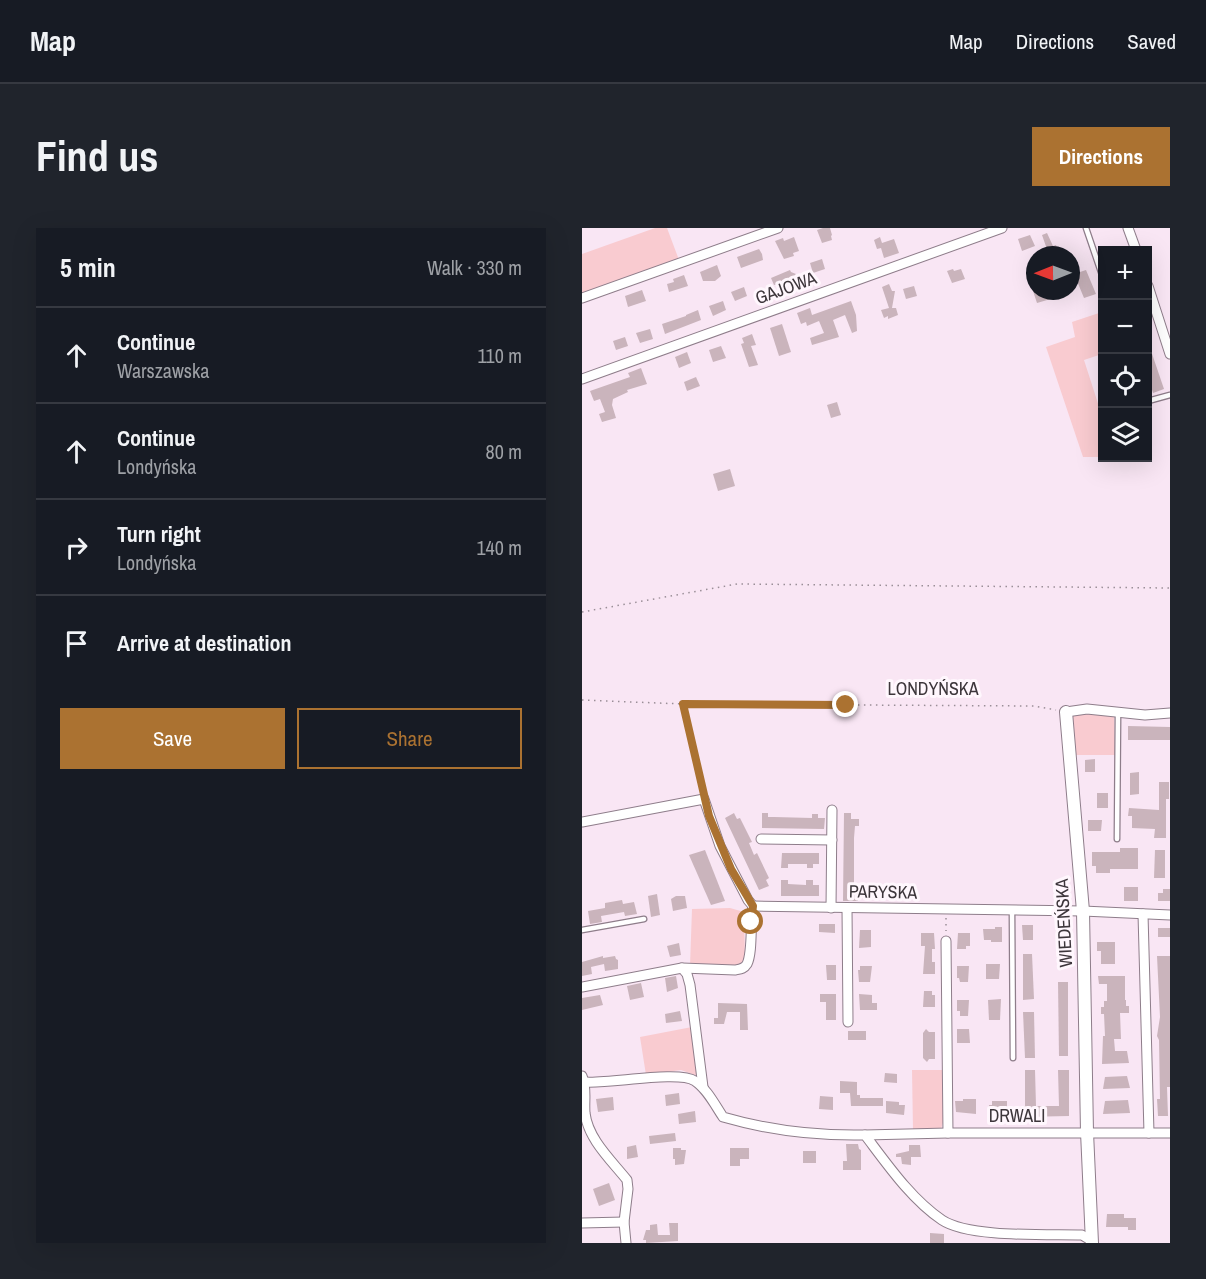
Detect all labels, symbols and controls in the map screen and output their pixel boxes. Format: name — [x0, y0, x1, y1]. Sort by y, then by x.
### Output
text: Map — [30, 22, 76, 60]
text: Map — [949, 27, 983, 56]
text: Directions — [1016, 27, 1094, 56]
text: Saved — [1127, 27, 1176, 56]
button: Directions — [1032, 127, 1170, 186]
text: Find us — [36, 128, 158, 184]
north arrow — [1026, 246, 1080, 300]
map controls — [1098, 246, 1152, 462]
button: + — [1098, 246, 1152, 300]
text: 5 min — [60, 250, 116, 285]
text: Walk · 330 m — [427, 254, 522, 281]
street label: GAJOWA — [752, 265, 820, 310]
button: − — [1098, 300, 1152, 354]
text: Continue — [117, 327, 195, 357]
icon: ahead — [60, 339, 93, 372]
text: 110 m — [478, 342, 522, 369]
button: locate — [1098, 354, 1152, 408]
text: Warszawska — [117, 357, 209, 384]
button: layers — [1098, 408, 1152, 462]
text: Continue — [117, 423, 195, 453]
icon: ahead — [60, 435, 93, 468]
text: 80 m — [486, 438, 522, 465]
text: Londyńska — [117, 453, 196, 480]
text: Turn right — [117, 519, 201, 549]
icon: right — [60, 531, 93, 564]
text: 140 m — [476, 534, 522, 561]
text: Londyńska — [117, 549, 196, 576]
icon: arrive — [60, 627, 93, 660]
text: Arrive at destination — [117, 628, 291, 658]
street label: LONDYŃSKA — [887, 676, 979, 701]
route end — [832, 691, 858, 717]
button: Save — [60, 708, 285, 769]
button: Share — [297, 708, 522, 769]
street label: PARYSKA — [849, 878, 918, 905]
street label: WIEDEŃSKA — [1049, 878, 1078, 968]
route start — [737, 908, 763, 934]
street label: DRWALI — [989, 1103, 1045, 1128]

